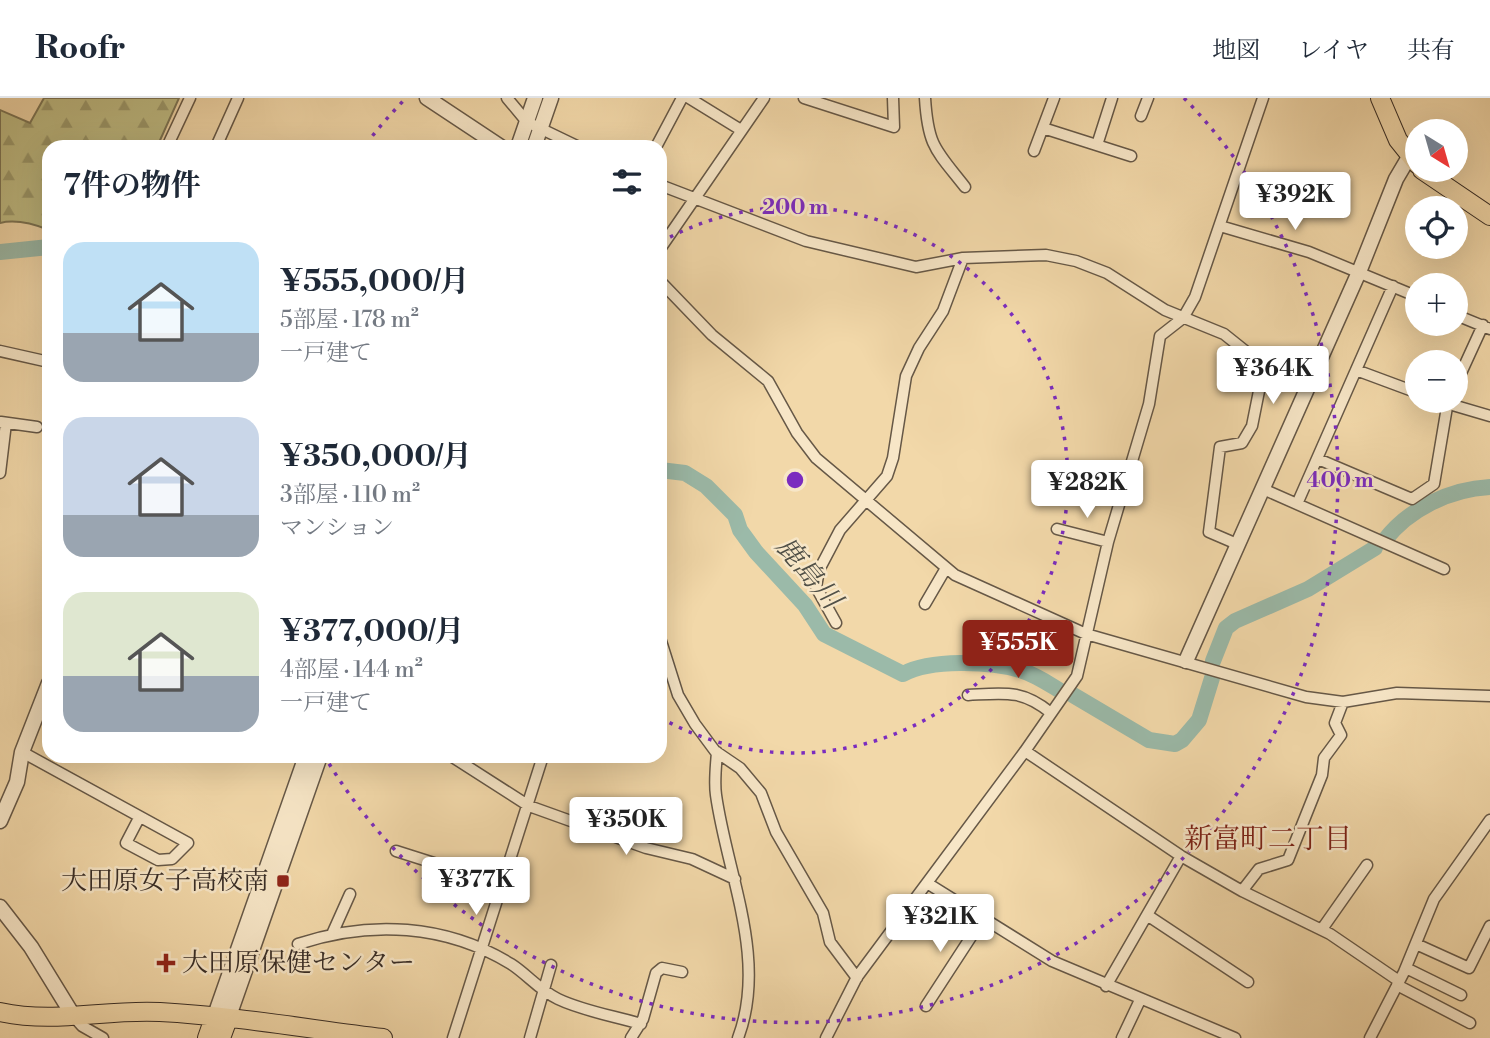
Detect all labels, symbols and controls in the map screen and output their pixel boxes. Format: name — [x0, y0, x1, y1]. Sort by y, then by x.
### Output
text: Roofr — [35, 28, 126, 69]
text: 地図 — [1212, 36, 1260, 66]
text: レイヤ — [1298, 36, 1369, 66]
text: 共有 — [1407, 36, 1455, 66]
north arrow — [1405, 119, 1468, 182]
map controls — [1405, 119, 1468, 413]
icon: filters — [608, 163, 646, 201]
text: 7件の物件 — [63, 167, 201, 205]
pin: ¥392K — [1246, 172, 1344, 232]
text: ¥392K — [1256, 181, 1334, 209]
text: 200 m — [762, 195, 828, 221]
button: locate — [1405, 196, 1468, 259]
text: ¥555,000/月 — [280, 263, 469, 301]
icon: home — [119, 270, 203, 354]
button: + — [1405, 273, 1468, 336]
text: 5部屋 · 178 m² — [280, 306, 419, 334]
text: 一戸建て — [280, 339, 372, 367]
pin: ¥364K — [1224, 346, 1322, 406]
button: − — [1405, 350, 1468, 413]
text: ¥364K — [1233, 355, 1313, 383]
text: ¥350,000/月 — [280, 438, 472, 476]
icon: home — [119, 445, 203, 529]
pin: ¥282K — [1038, 460, 1136, 520]
centre of rings — [783, 468, 807, 492]
text: 400 m — [1306, 468, 1374, 494]
text: ¥282K — [1047, 469, 1127, 497]
text: 3部屋 · 110 m² — [280, 481, 420, 509]
text: マンション — [280, 514, 394, 542]
water label: 鹿島川 — [768, 530, 850, 619]
text: ¥377,000/月 — [280, 613, 464, 651]
icon: home — [119, 620, 203, 704]
pin: ¥555K — [969, 620, 1067, 680]
text: ¥555K — [978, 629, 1058, 657]
text: 4部屋 · 144 m² — [280, 656, 423, 684]
text: 一戸建て — [280, 689, 372, 717]
pin: ¥350K — [577, 798, 675, 857]
text: ¥350K — [585, 806, 667, 834]
district label: 新富町二丁目 — [1184, 822, 1352, 857]
pin: ¥377K — [427, 858, 525, 917]
place label: 大田原女子高校南 — [61, 865, 269, 897]
text: ¥377K — [438, 866, 514, 894]
marker: 大田原女子高校南 — [275, 873, 291, 889]
pin: ¥321K — [891, 894, 989, 954]
text: ¥321K — [902, 903, 978, 931]
place label: 大田原保健センター — [182, 947, 415, 979]
marker: 大田原保健センター — [156, 953, 176, 973]

